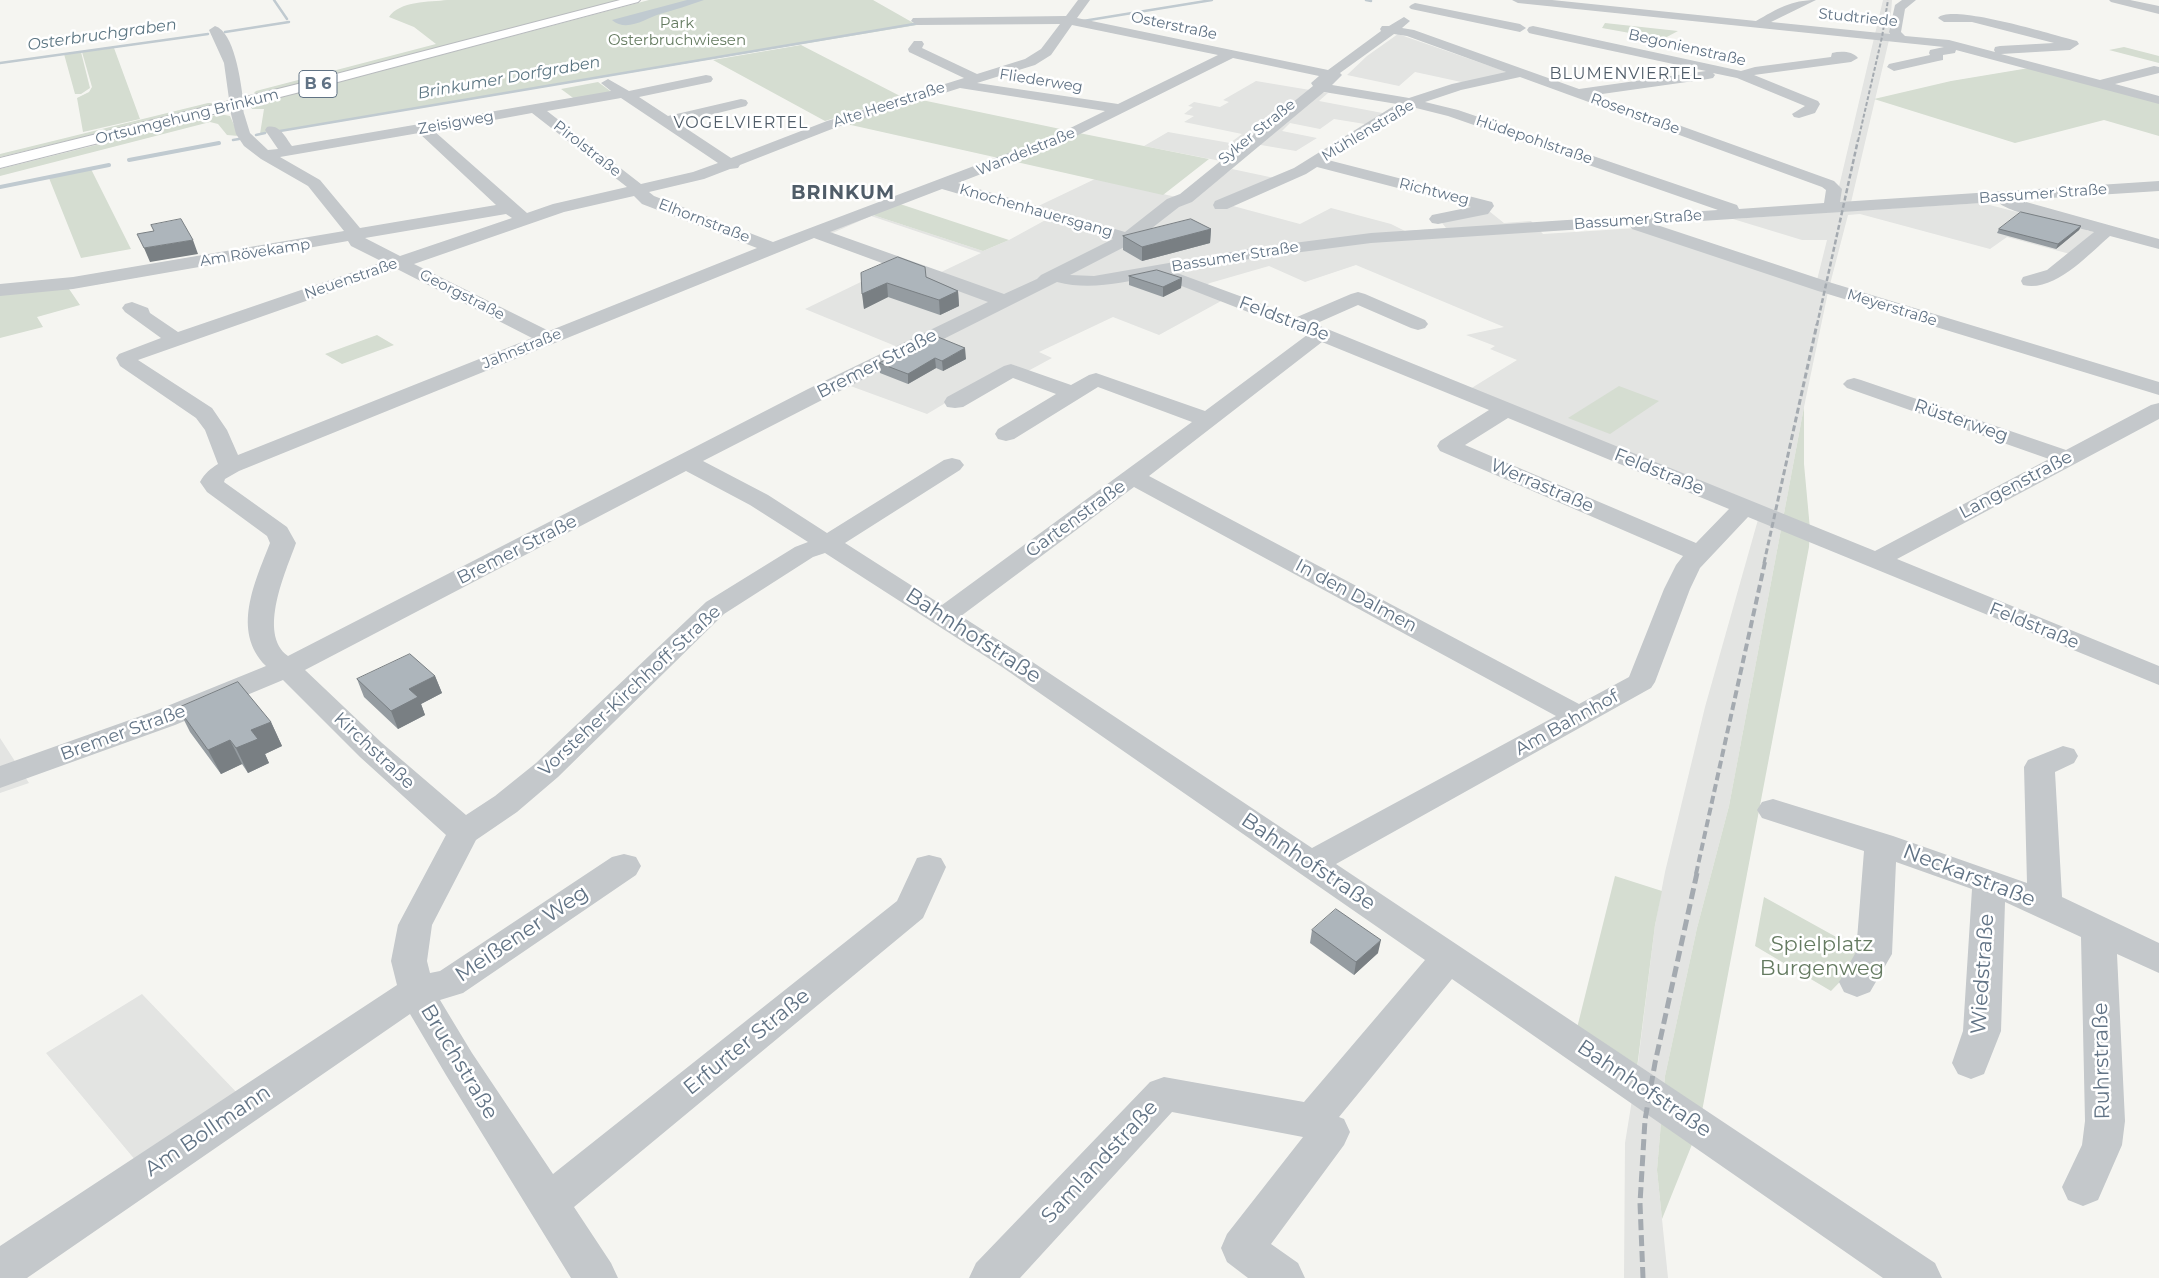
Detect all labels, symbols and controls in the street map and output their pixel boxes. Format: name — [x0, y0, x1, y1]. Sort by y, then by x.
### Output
street label: Studtriede — [1817, 5, 1899, 31]
street label: Osterstraße — [1129, 8, 1219, 44]
water label: Osterbruchgraben — [26, 15, 178, 55]
park label: Park Osterbruchwiesen — [608, 15, 746, 50]
street label: Begonienstraße — [1626, 26, 1748, 70]
water label: Brinkumer Dorfgraben — [416, 52, 602, 104]
district label: BLUMENVIERTEL — [1548, 64, 1704, 84]
street label: Fliederweg — [998, 66, 1084, 96]
road number: B 6 — [299, 70, 337, 98]
street label: Alte Heerstraße — [831, 78, 947, 132]
street label: Ortsumgehung Brinkum — [93, 85, 281, 149]
street label: Rosenstraße — [1588, 90, 1682, 138]
street label: Syker Straße — [1215, 96, 1299, 168]
street label: Mühlenstraße — [1319, 96, 1417, 166]
street label: Zeisigweg — [417, 107, 495, 139]
street label: Hüdepohlstraße — [1473, 112, 1595, 168]
district label: VOGELVIERTEL — [672, 113, 810, 133]
street label: Pirolstraße — [550, 117, 624, 181]
street label: Wandelstraße — [974, 124, 1078, 180]
street label: Richtweg — [1397, 175, 1471, 209]
street label: Knochenhauersgang — [957, 180, 1115, 242]
street label: Bassumer Straße — [1978, 181, 2108, 207]
district label: BRINKUM — [790, 182, 896, 204]
street label: Elhornstraße — [656, 195, 752, 247]
street label: Bassumer Straße — [1573, 207, 1703, 233]
street label: Am Rövekamp — [199, 235, 311, 271]
street label: Bassumer Straße — [1170, 238, 1300, 276]
street label: Neuenstraße — [302, 255, 400, 303]
street label: Georgstraße — [417, 266, 507, 324]
street label: Meyerstraße — [1845, 286, 1939, 330]
street label: Feldstraße — [1236, 292, 1332, 346]
street label: Bremer Straße — [813, 324, 941, 404]
street label: Jahnstraße — [480, 325, 564, 373]
street label: Rüsterweg — [1911, 395, 2011, 447]
street label: Feldstraße — [1611, 444, 1707, 500]
street label: Langenstraße — [1956, 446, 2076, 524]
street label: Werrastraße — [1487, 455, 1597, 517]
street label: Gartenstraße — [1022, 476, 1130, 562]
street label: Bremer Straße — [453, 510, 581, 590]
street label: In den Dalmen — [1291, 555, 1421, 637]
street label: Bahnhofstraße — [900, 583, 1046, 689]
street label: Feldstraße — [1986, 598, 2082, 654]
street label: Vorsteher-Kirchhoff-Straße — [535, 601, 725, 781]
street label: Am Bahnhof — [1512, 686, 1622, 760]
street label: Bremer Straße — [57, 700, 189, 766]
street label: Kirchstraße — [329, 708, 419, 794]
street label: Bahnhofstraße — [1236, 808, 1380, 916]
street label: Neckarstraße — [1899, 839, 2039, 913]
street label: Meißener Weg — [451, 880, 593, 988]
street label: Wiedstraße — [1966, 913, 2000, 1035]
park label: Spielplatz Burgenweg — [1760, 932, 1884, 982]
street label: Erfurter Straße — [679, 983, 815, 1101]
street label: Bruchstraße — [415, 1000, 503, 1124]
street label: Ruhrstraße — [2088, 1002, 2116, 1120]
street label: Bahnhofstraße — [1572, 1035, 1716, 1143]
street label: Am Bollmann — [140, 1080, 276, 1182]
street label: Samlandstraße — [1036, 1095, 1164, 1229]

